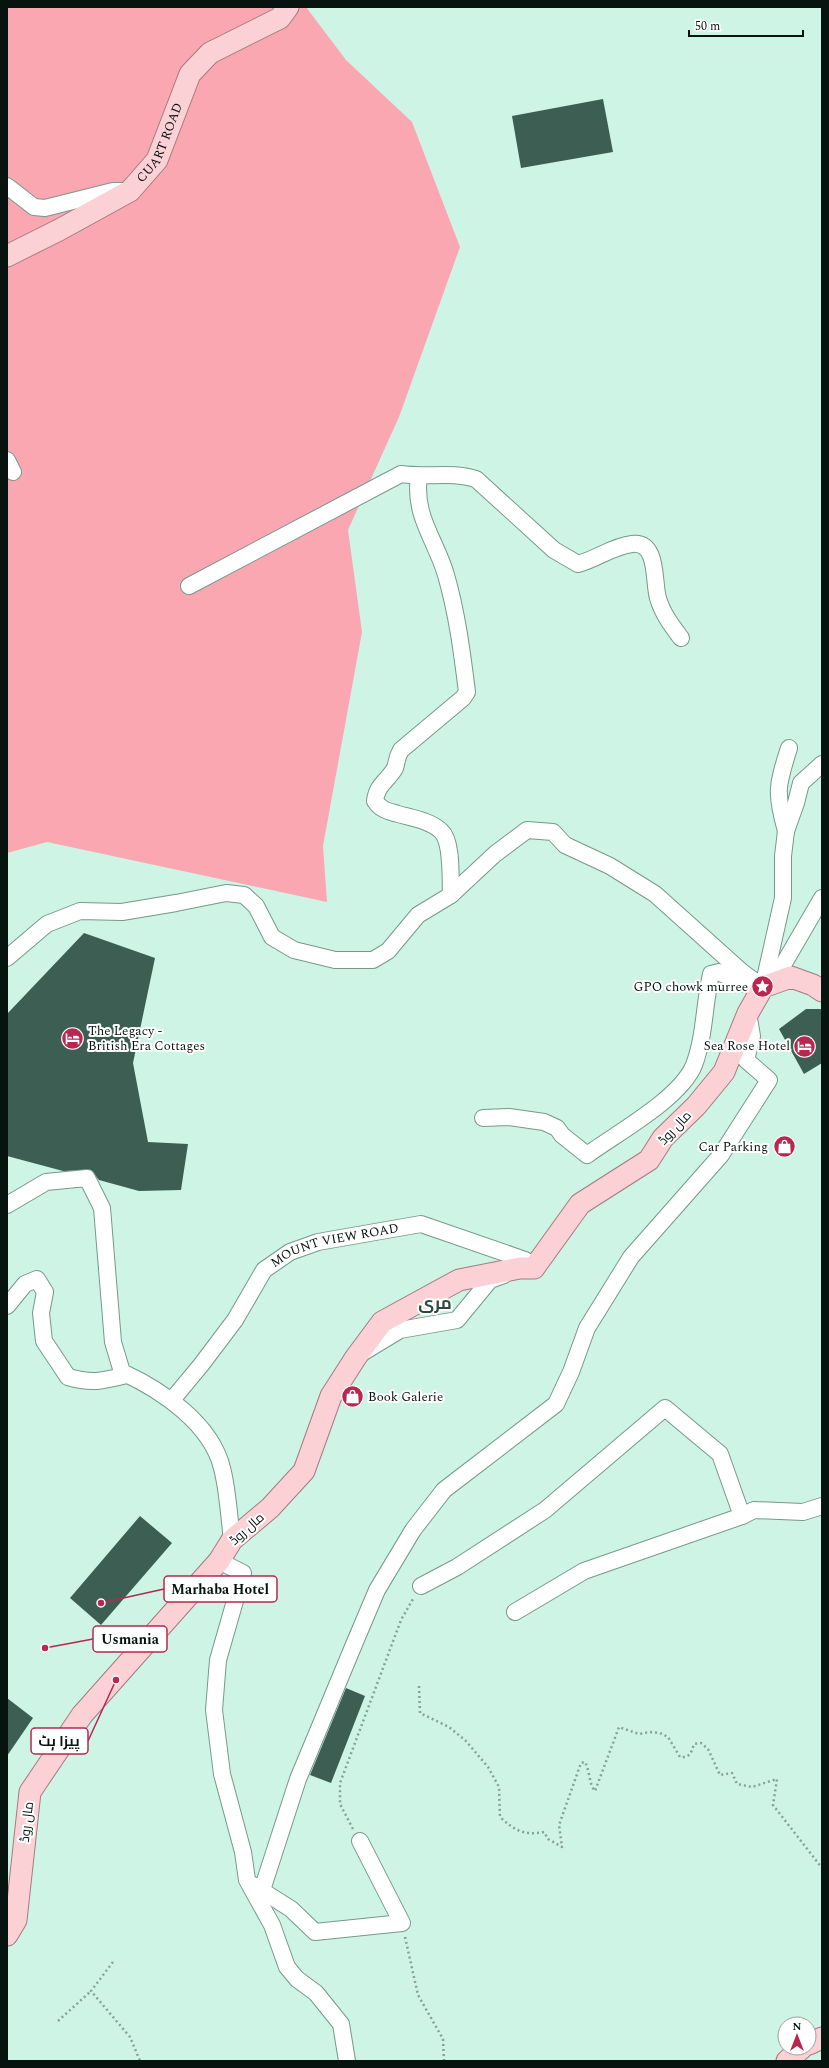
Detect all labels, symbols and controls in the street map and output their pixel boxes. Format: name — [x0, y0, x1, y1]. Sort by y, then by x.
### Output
scale bar — [689, 12, 803, 38]
text: 50 m — [695, 17, 720, 36]
street label: CUART ROAD — [132, 100, 188, 187]
place icon: GPO chowk murree — [750, 974, 776, 1000]
place label: GPO chowk murree — [633, 977, 748, 997]
place label: The Legacy - British Era Cottages — [88, 1021, 205, 1056]
hotel icon: The Legacy - British Era Cottages — [60, 1025, 86, 1051]
hotel icon: Sea Rose Hotel — [792, 1033, 818, 1059]
place label: Sea Rose Hotel — [704, 1036, 790, 1056]
street label: مال روڈ — [654, 1106, 696, 1150]
shop icon: Car Parking — [771, 1134, 797, 1160]
place label: Car Parking — [699, 1137, 768, 1157]
street label: MOUNT VIEW ROAD — [266, 1218, 400, 1273]
district label: مری — [418, 1291, 452, 1317]
shop icon: Book Galerie — [339, 1384, 365, 1410]
place label: Book Galerie — [368, 1387, 443, 1407]
street label: مال روڈ — [225, 1508, 269, 1550]
callout: Marhaba Hotel — [164, 1576, 277, 1602]
text: Marhaba Hotel — [171, 1579, 269, 1600]
callout: Usmania — [93, 1626, 167, 1652]
text: Usmania — [101, 1629, 160, 1650]
callout: پیزا ہٹ — [31, 1728, 88, 1754]
text: پیزا ہٹ — [38, 1731, 80, 1752]
street label: مال روڈ — [15, 1801, 39, 1843]
north arrow — [777, 2016, 817, 2056]
text: N — [793, 2018, 802, 2035]

